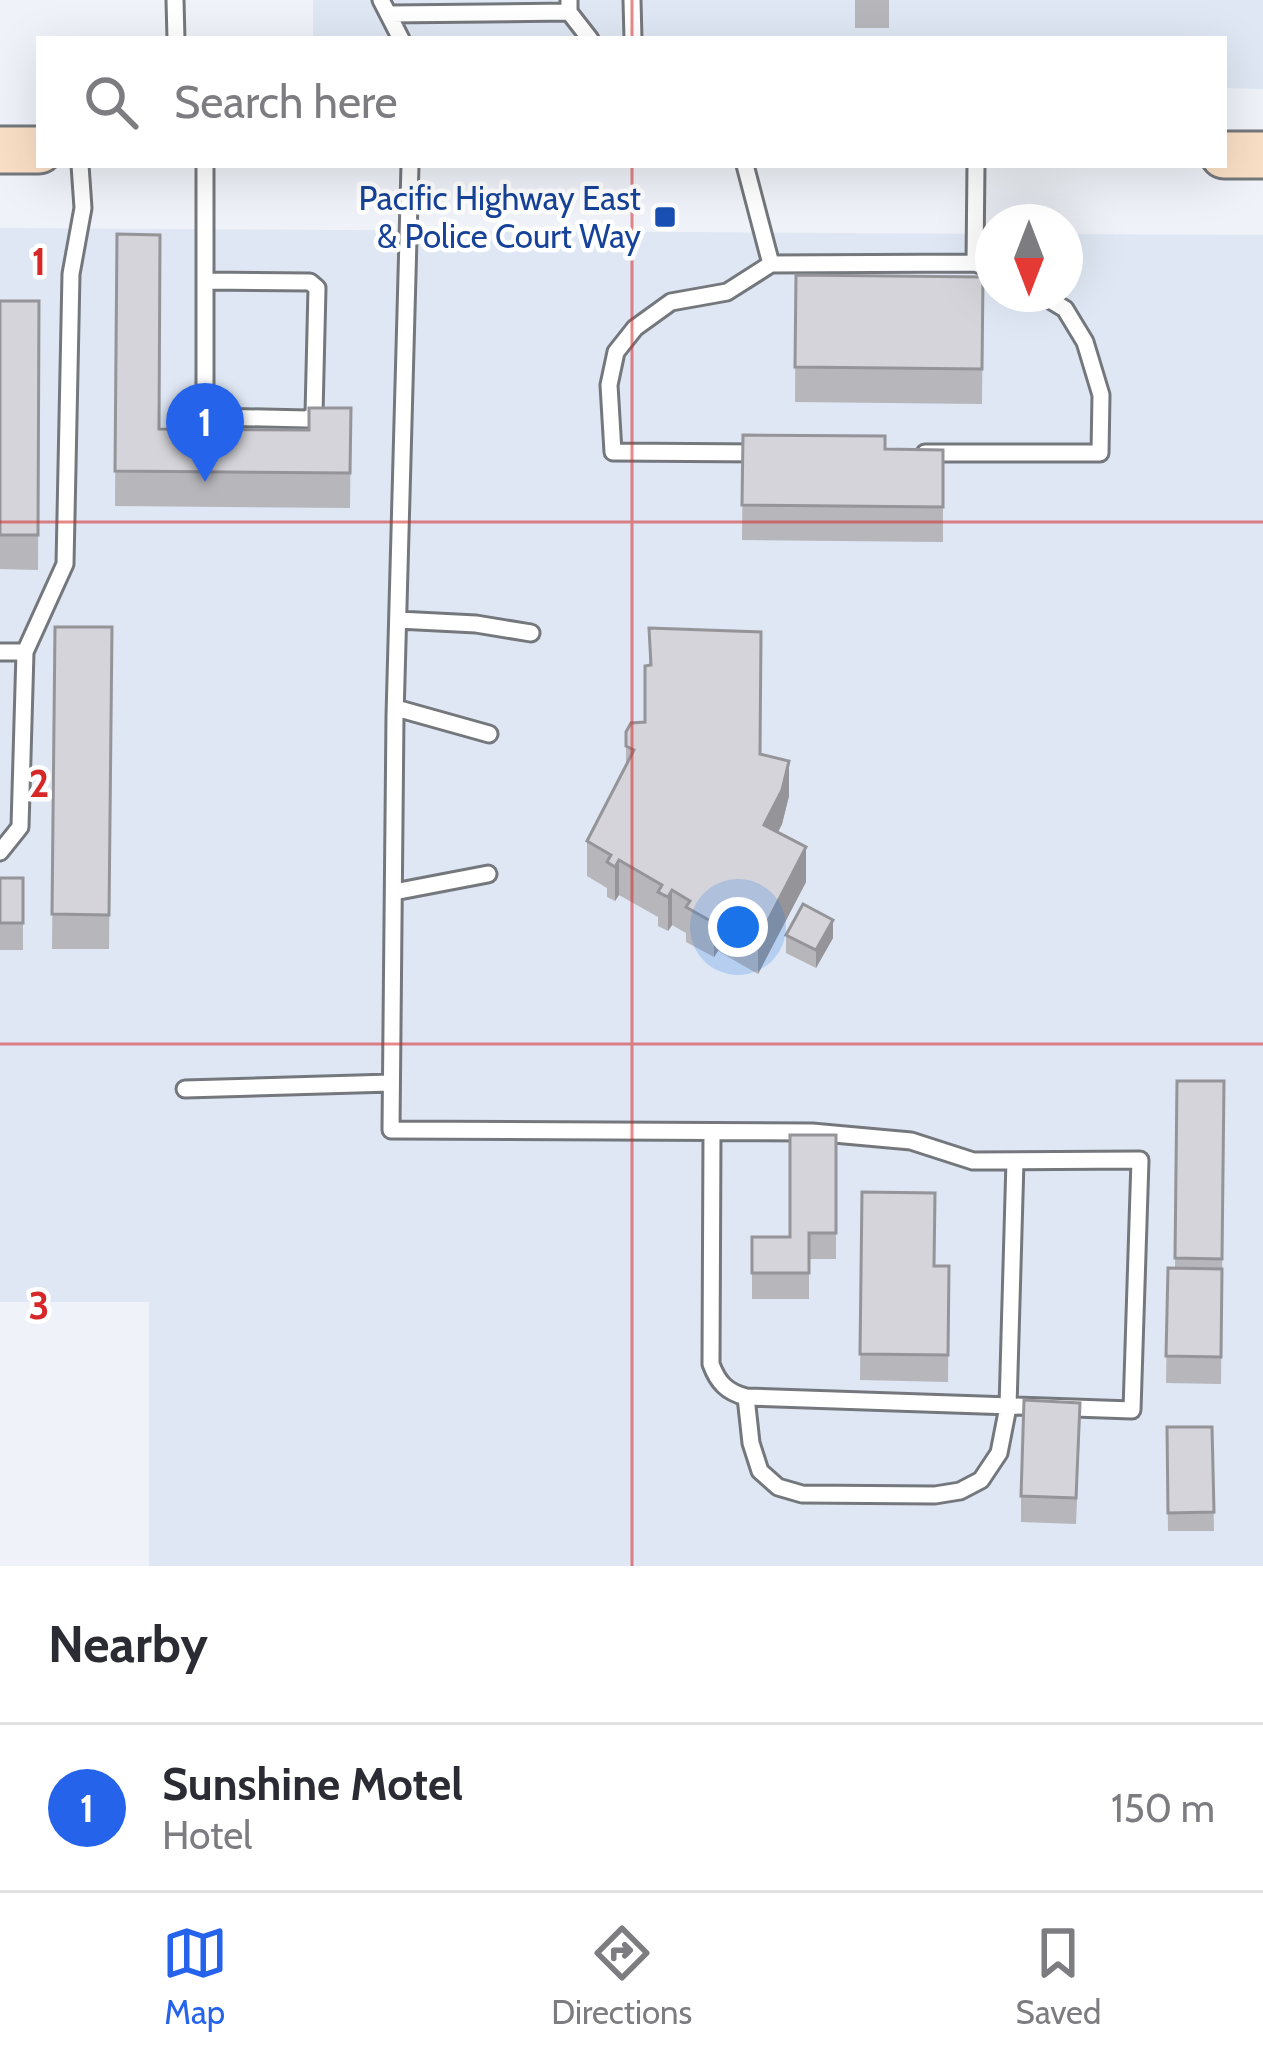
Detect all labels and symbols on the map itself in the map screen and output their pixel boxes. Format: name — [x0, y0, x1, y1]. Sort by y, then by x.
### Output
place label: Pacific Highway East & Police Court Way — [358, 178, 641, 256]
marker: Pacific Highway East & Police Court Way — [652, 204, 678, 230]
north arrow — [975, 204, 1083, 312]
text: 1 — [32, 237, 46, 285]
pin: 1 — [166, 383, 244, 482]
text: 2 — [29, 759, 49, 807]
your location — [708, 897, 768, 957]
text: 3 — [28, 1281, 50, 1329]

